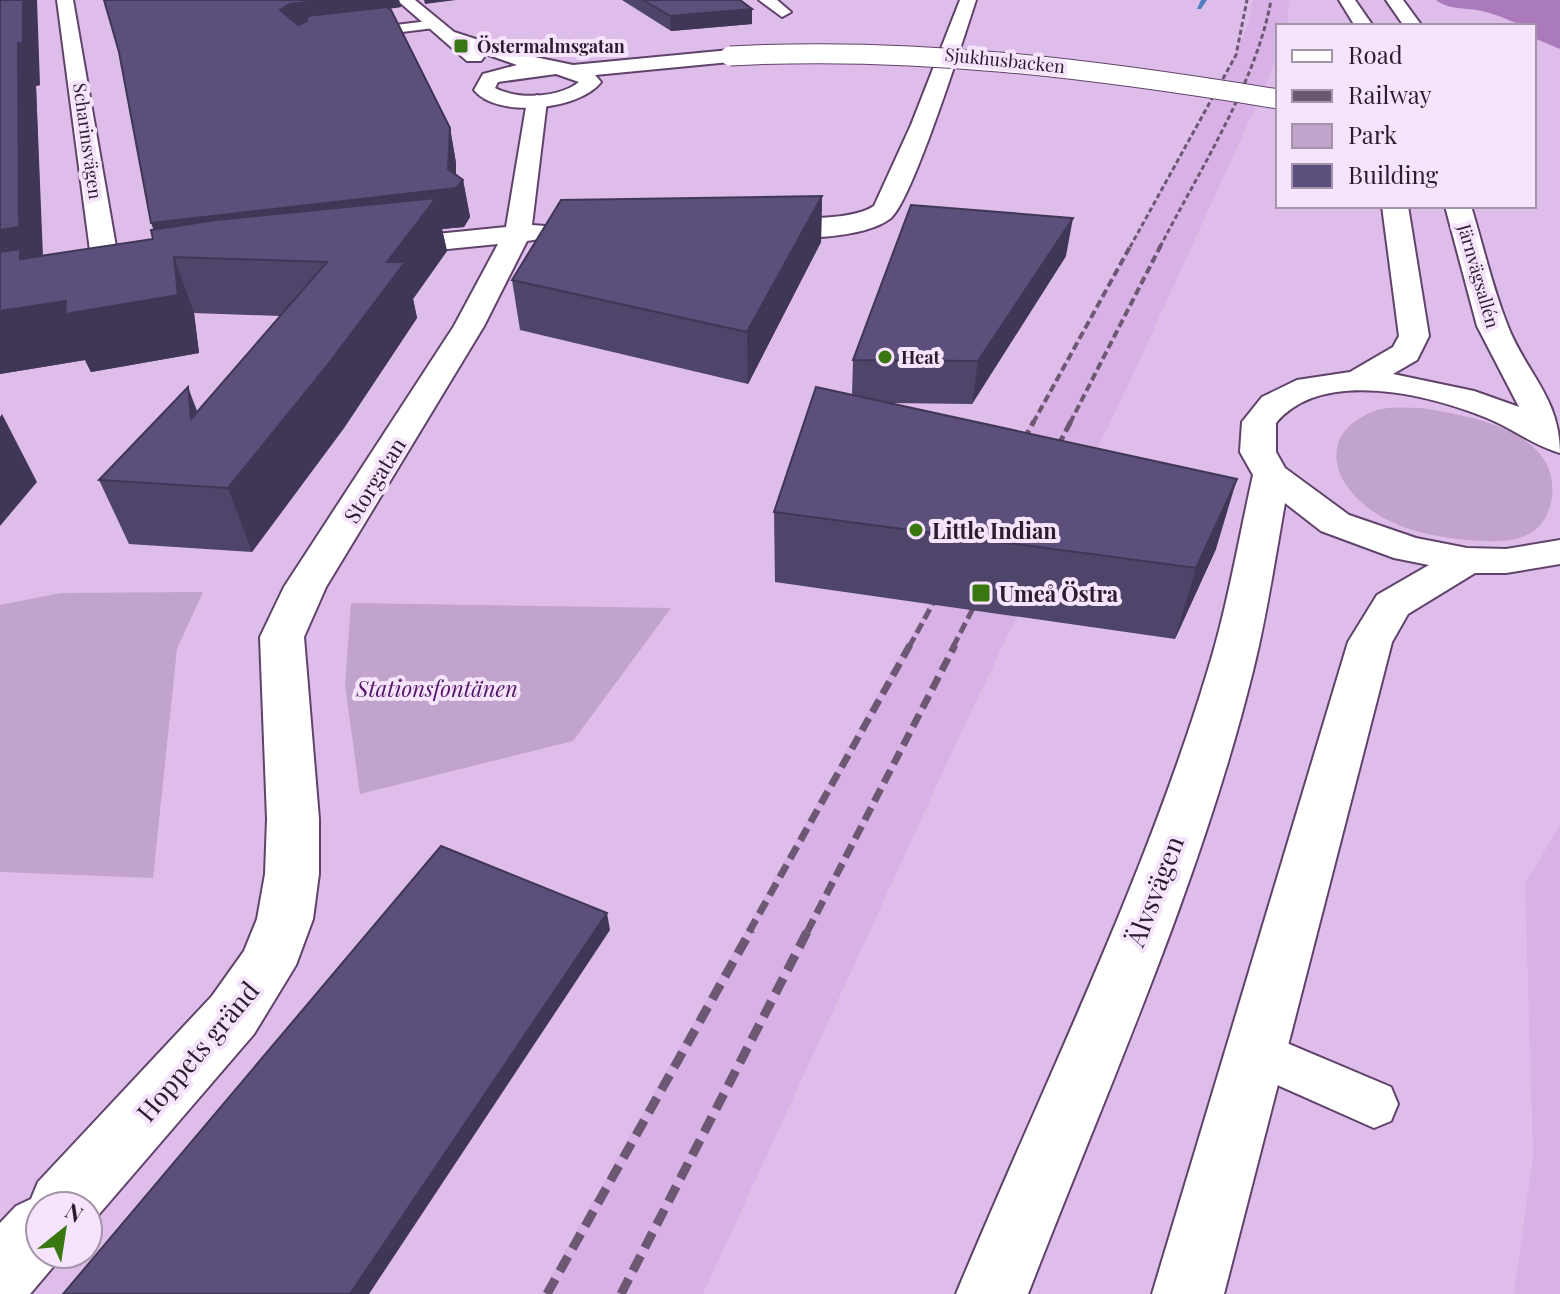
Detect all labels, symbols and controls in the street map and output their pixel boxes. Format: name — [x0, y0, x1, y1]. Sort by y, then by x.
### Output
legend — [1276, 24, 1536, 208]
place label: Östermalmsgatan — [477, 34, 625, 58]
marker: Östermalmsgatan — [452, 37, 470, 55]
text: Road — [1348, 38, 1403, 70]
street label: Sjukhusbacken — [944, 42, 1066, 78]
text: Railway — [1348, 78, 1432, 110]
street label: Scharinsvägen — [68, 81, 108, 201]
text: Park — [1348, 118, 1398, 150]
text: Building — [1348, 158, 1439, 190]
street label: Järnvägsallén — [1452, 220, 1505, 331]
place label: Heat — [901, 345, 940, 369]
marker: Heat — [876, 348, 894, 366]
street label: Storgatan — [336, 431, 412, 529]
place label: Little Indian — [932, 515, 1057, 545]
marker: Little Indian — [907, 521, 925, 539]
place label: Umeå Östra — [999, 578, 1119, 608]
marker: Umeå Östra — [970, 582, 992, 604]
park label: Stationsfontänen — [355, 673, 518, 703]
street label: Älvsvägen — [1117, 830, 1191, 952]
street label: Hoppets gränd — [128, 973, 266, 1129]
north arrow — [24, 1190, 104, 1270]
text: N — [60, 1195, 89, 1229]

